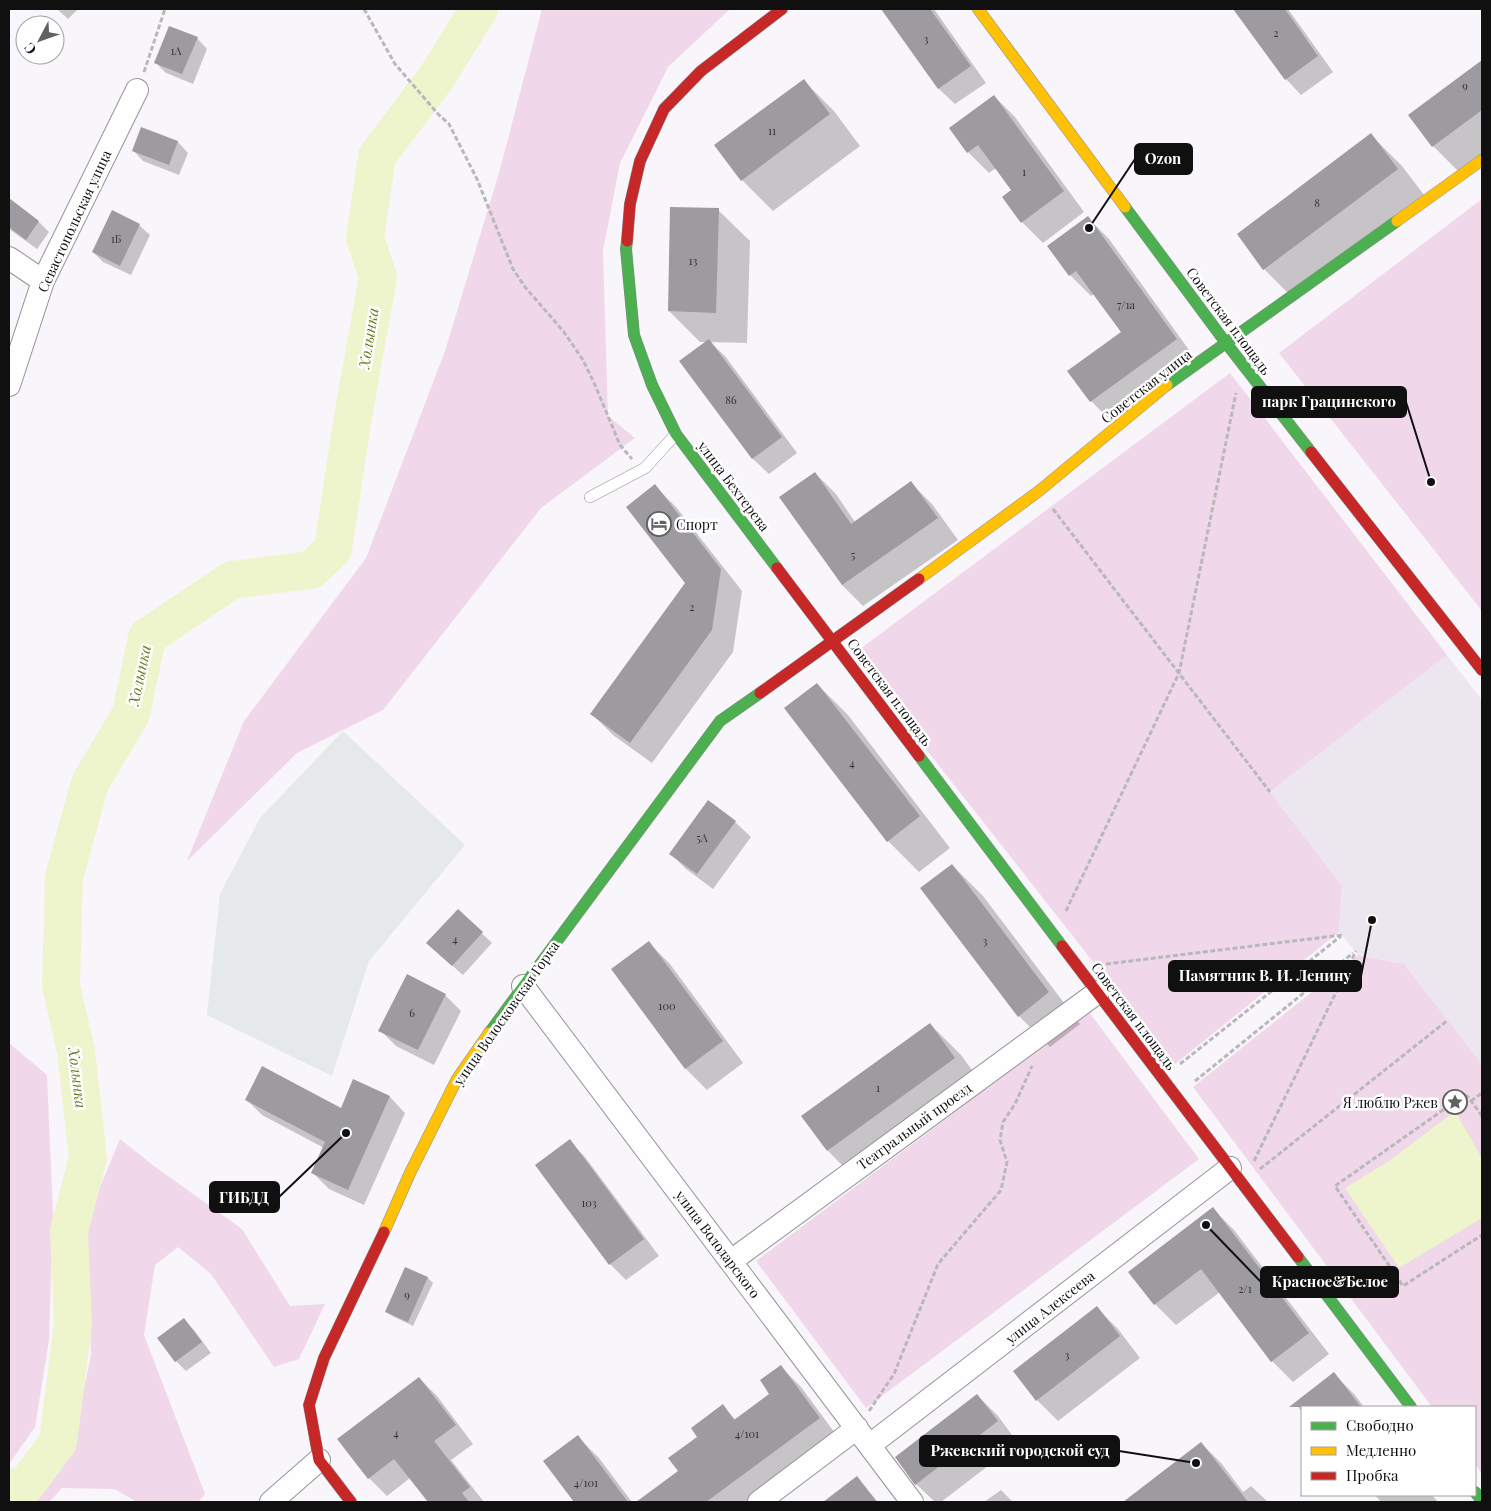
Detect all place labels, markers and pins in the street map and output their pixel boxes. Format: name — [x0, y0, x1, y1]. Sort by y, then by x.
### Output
callout: Ozon — [1135, 144, 1192, 174]
callout: парк Грацинского — [1252, 387, 1406, 417]
hotel icon: Спорт — [646, 511, 672, 537]
place label: Спорт — [676, 515, 718, 534]
callout: Памятник В. И. Ленину — [1169, 961, 1361, 991]
place icon: Я люблю Ржев — [1442, 1089, 1468, 1115]
place label: Я люблю Ржев — [1342, 1093, 1438, 1112]
callout: ГИБДД — [210, 1182, 279, 1212]
callout: Красное&Белое — [1261, 1267, 1398, 1297]
callout: Ржевский городской суд — [920, 1436, 1119, 1466]

